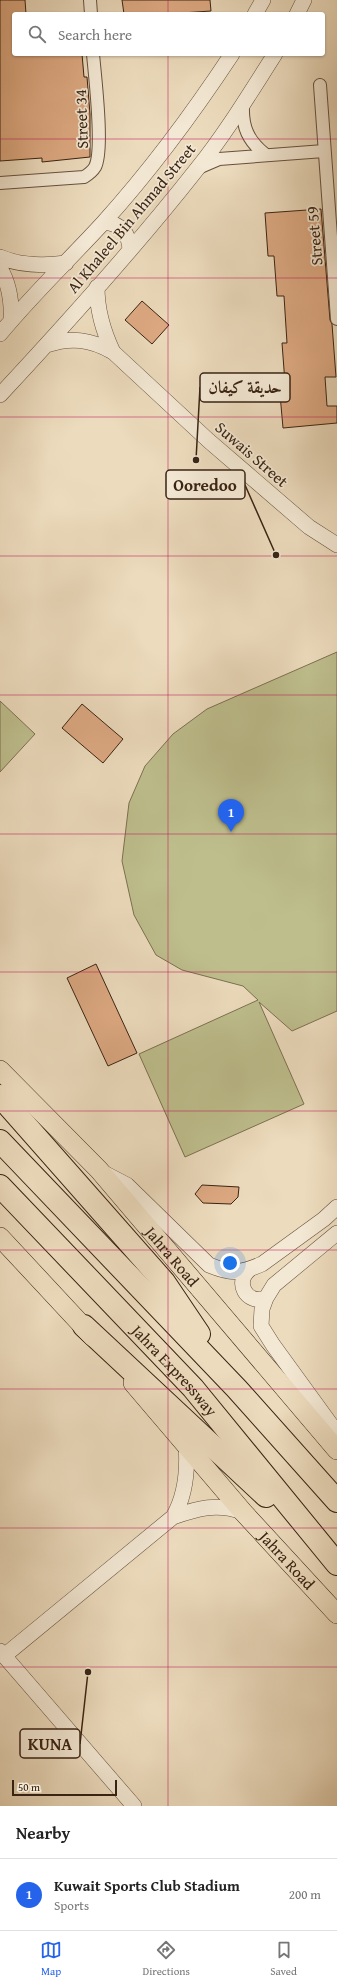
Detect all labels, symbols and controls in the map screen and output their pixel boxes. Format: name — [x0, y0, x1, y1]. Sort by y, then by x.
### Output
search box — [12, 12, 325, 56]
icon: search — [26, 23, 48, 45]
text: Search here — [58, 24, 132, 45]
street label: Street 34 — [68, 89, 94, 149]
street label: Al Khaleel Bin Ahmad Street — [61, 138, 201, 298]
street label: Street 59 — [299, 205, 329, 267]
callout: حديقة كيفان — [200, 373, 290, 402]
text: حديقة كيفان — [208, 374, 282, 399]
street label: Suwais Street — [210, 415, 294, 493]
callout: Ooredoo — [166, 470, 245, 499]
text: Ooredoo — [173, 472, 237, 497]
pin: 1 — [218, 799, 244, 832]
street label: Jahra Road — [138, 1219, 205, 1292]
your location — [220, 1253, 240, 1273]
street label: Jahra Expressway — [125, 1318, 223, 1421]
street label: Jahra Road — [253, 1524, 321, 1595]
callout: KUNA — [20, 1729, 80, 1758]
text: KUNA — [28, 1731, 72, 1756]
scale bar — [12, 1778, 117, 1797]
text: 50 m — [18, 1779, 40, 1795]
text: Nearby — [16, 1820, 70, 1845]
text: Kuwait Sports Club Stadium — [54, 1875, 240, 1896]
text: 1 — [26, 1885, 32, 1904]
text: 200 m — [289, 1885, 321, 1904]
text: Sports — [54, 1896, 89, 1915]
tab: Map — [40, 1939, 62, 1979]
tab: Directions — [143, 1939, 190, 1979]
tab: Saved — [270, 1939, 297, 1979]

